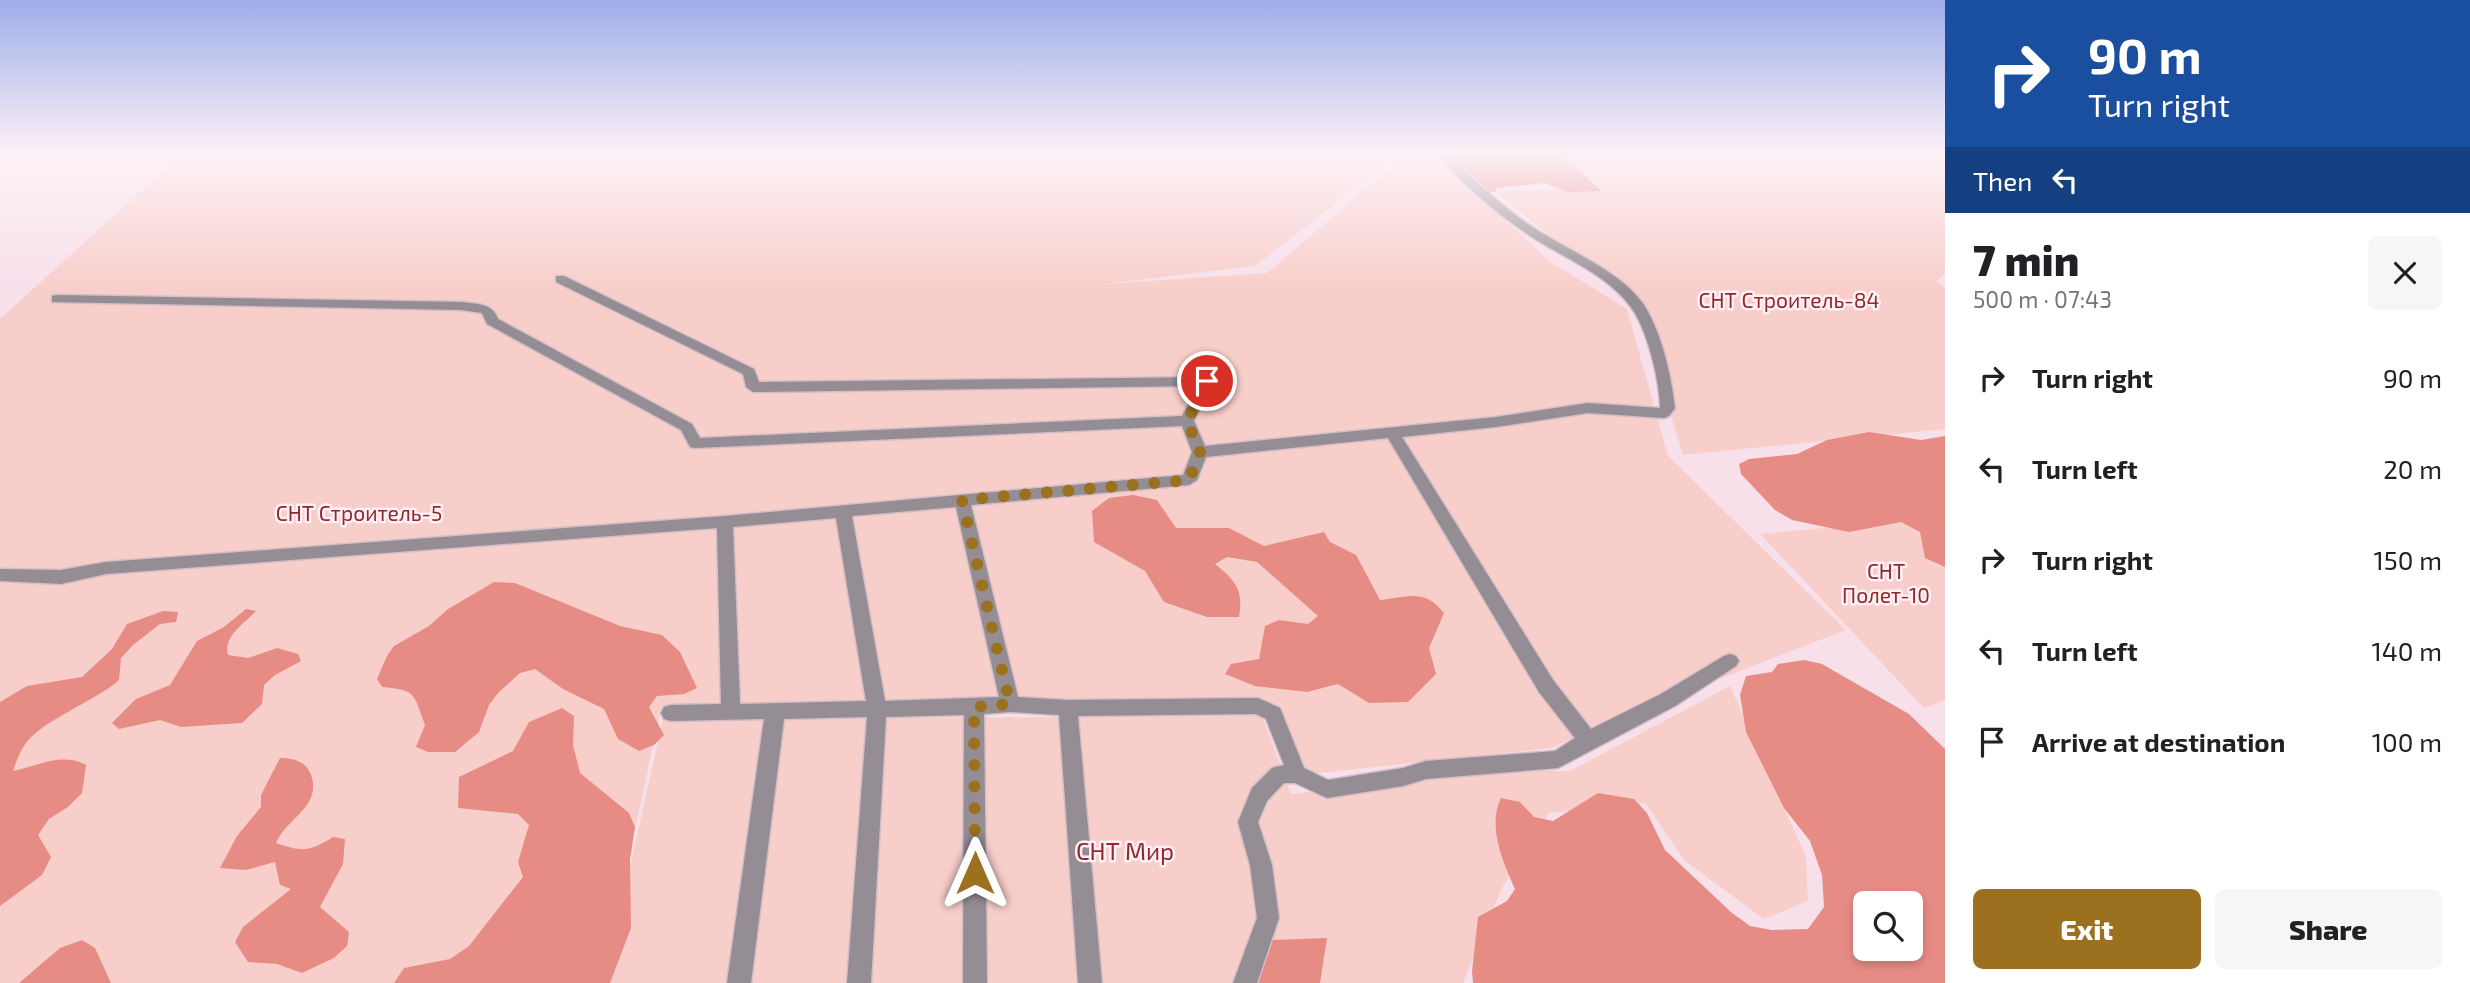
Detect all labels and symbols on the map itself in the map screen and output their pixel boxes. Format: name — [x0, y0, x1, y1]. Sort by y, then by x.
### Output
park label: СНТ Строитель-84 — [1699, 287, 1879, 312]
pin — [1177, 351, 1237, 411]
park label: СНТ Строитель-5 — [276, 500, 442, 525]
park label: СНТ Полет-10 — [1842, 558, 1930, 607]
position arrow — [938, 836, 1012, 910]
park label: СНТ Мир — [1076, 836, 1174, 865]

